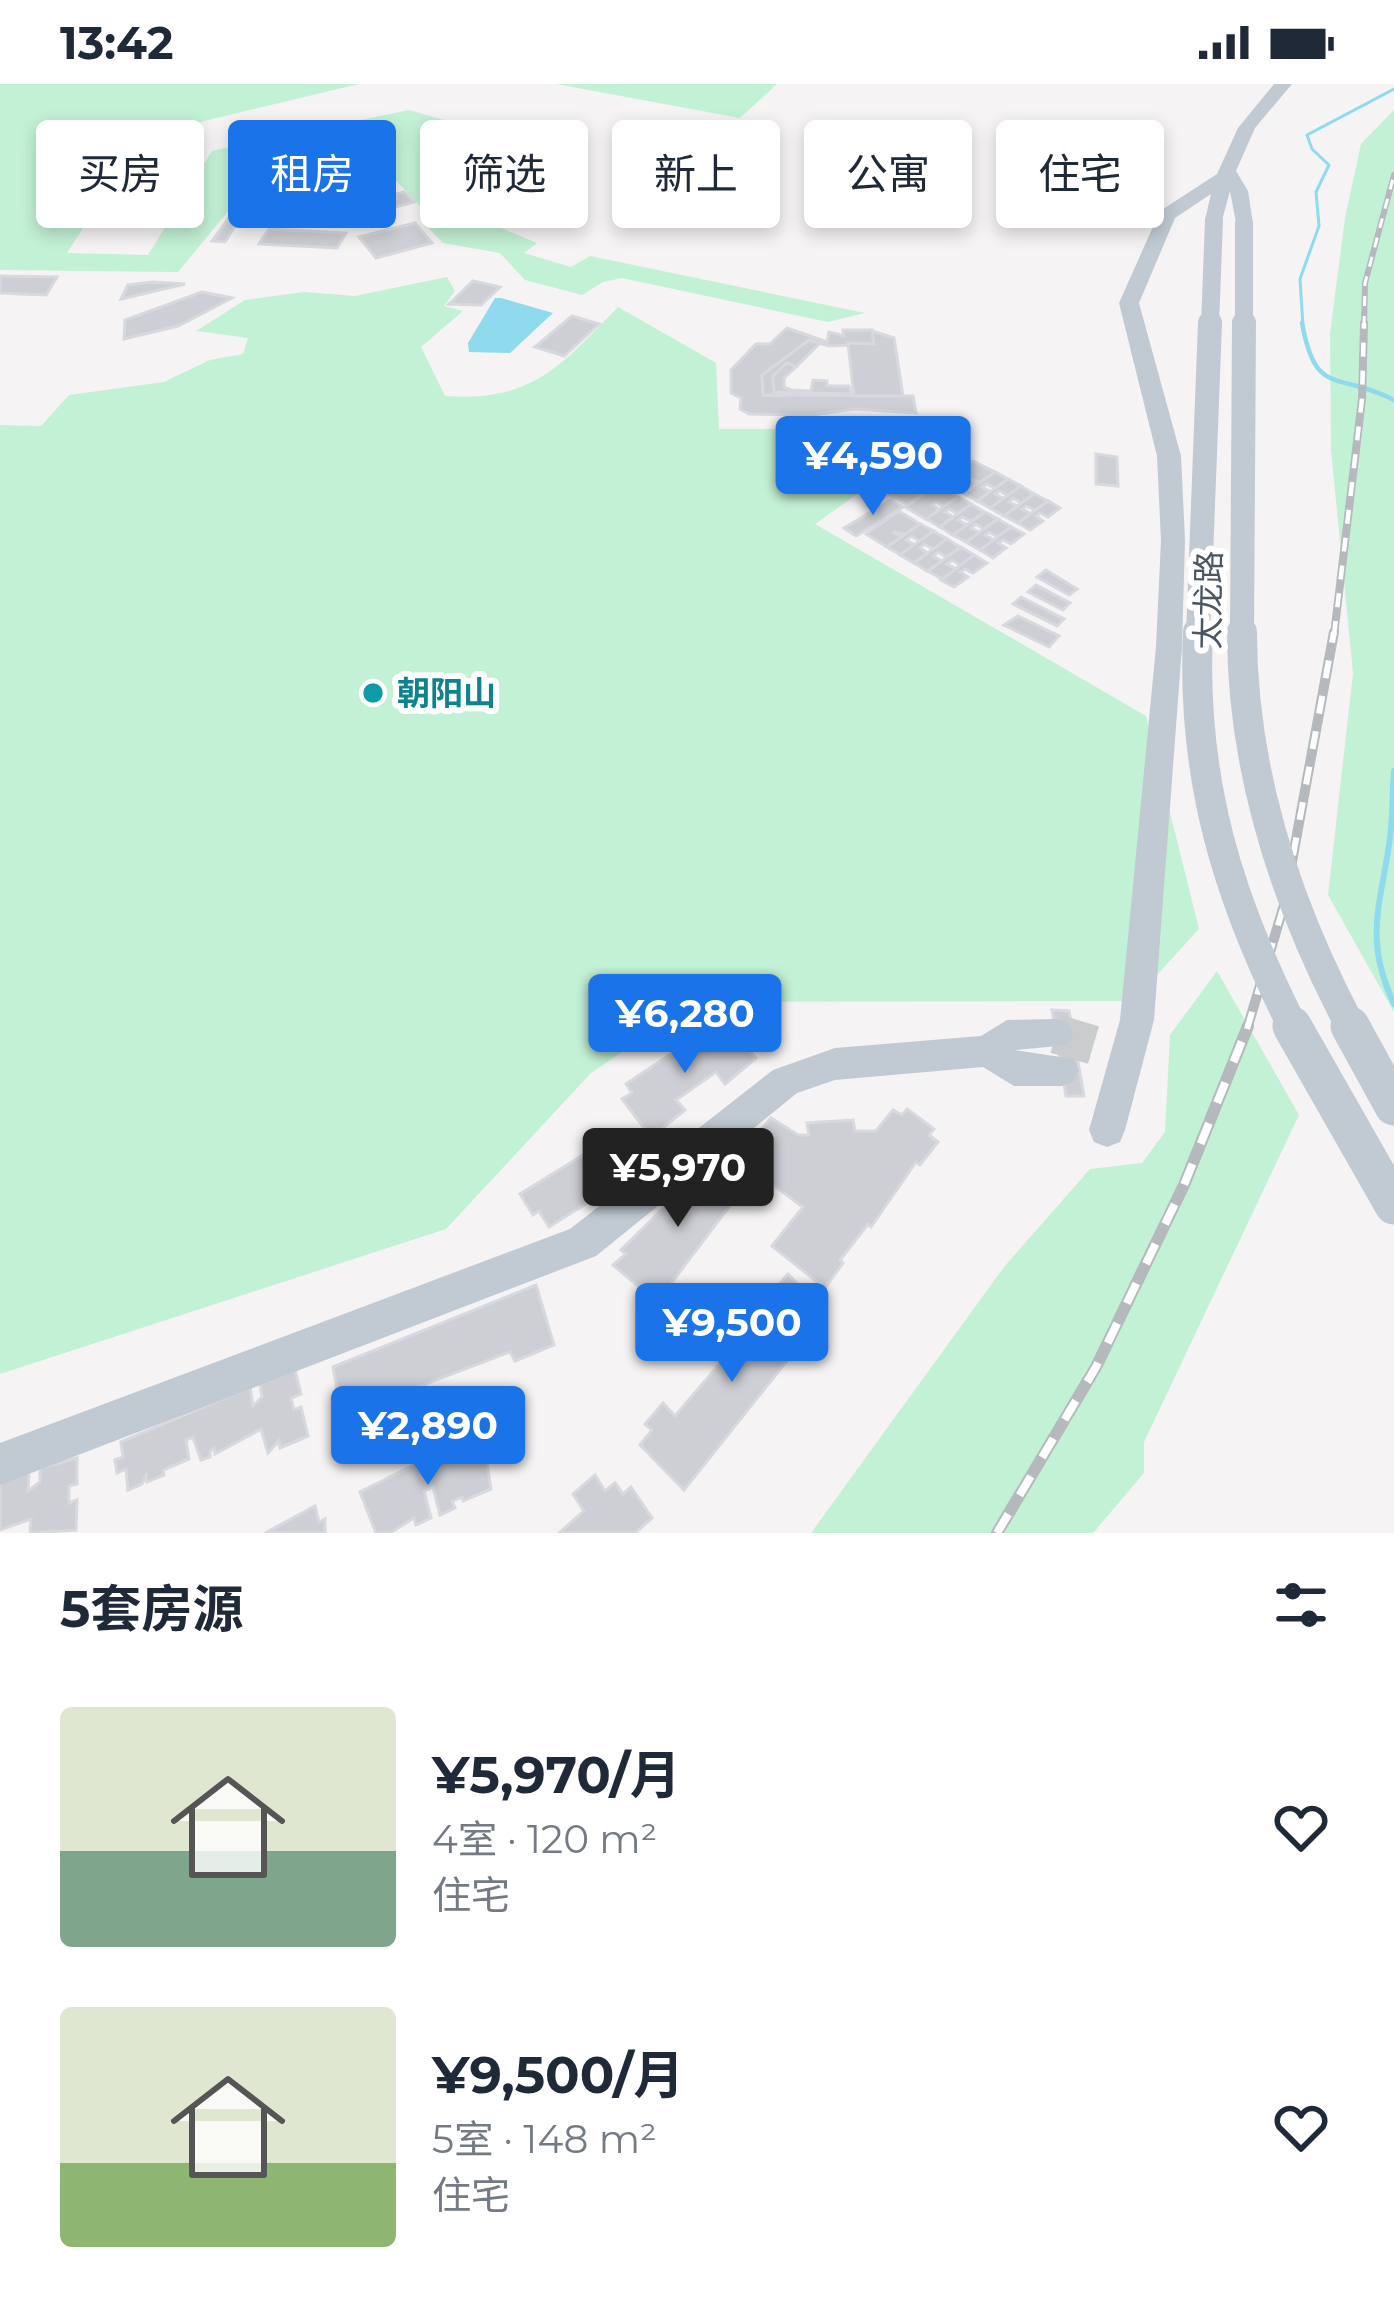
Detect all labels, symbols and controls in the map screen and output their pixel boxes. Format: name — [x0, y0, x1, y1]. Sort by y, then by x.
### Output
text: 13:42 — [60, 15, 174, 70]
chip: 买房 — [36, 120, 204, 228]
chip: 租房 — [228, 120, 396, 228]
chip: 筛选 — [420, 120, 588, 228]
chip: 新上 — [612, 120, 780, 228]
chip: 公寓 — [804, 120, 972, 228]
chip: 住宅 — [996, 120, 1164, 228]
pin: ¥4,590 — [775, 416, 971, 518]
text: ¥4,590 — [803, 431, 943, 479]
street label: 太龙路 — [1187, 550, 1229, 650]
place label: 朝阳山 — [397, 673, 496, 713]
marker: 朝阳山 — [360, 680, 386, 706]
pin: ¥6,280 — [587, 974, 783, 1076]
text: ¥6,280 — [615, 989, 755, 1037]
pin: ¥5,970 — [580, 1128, 776, 1230]
text: ¥5,970 — [610, 1143, 746, 1191]
pin: ¥9,500 — [634, 1283, 830, 1385]
text: ¥9,500 — [662, 1298, 802, 1346]
pin: ¥2,890 — [330, 1386, 526, 1488]
text: ¥2,890 — [358, 1401, 498, 1449]
icon: filters — [1268, 1572, 1334, 1638]
text: 5套房源 — [60, 1578, 243, 1640]
text: ¥5,970/月 — [432, 1744, 681, 1806]
icon: home — [156, 1755, 300, 1899]
icon: heart — [1268, 1794, 1334, 1860]
text: 4室 · 120 m² — [432, 1815, 657, 1863]
text: 住宅 — [432, 1871, 510, 1919]
text: ¥9,500/月 — [432, 2044, 684, 2106]
icon: home — [156, 2055, 300, 2199]
icon: heart — [1268, 2094, 1334, 2160]
text: 5室 · 148 m² — [432, 2115, 657, 2163]
text: 住宅 — [432, 2171, 510, 2219]

